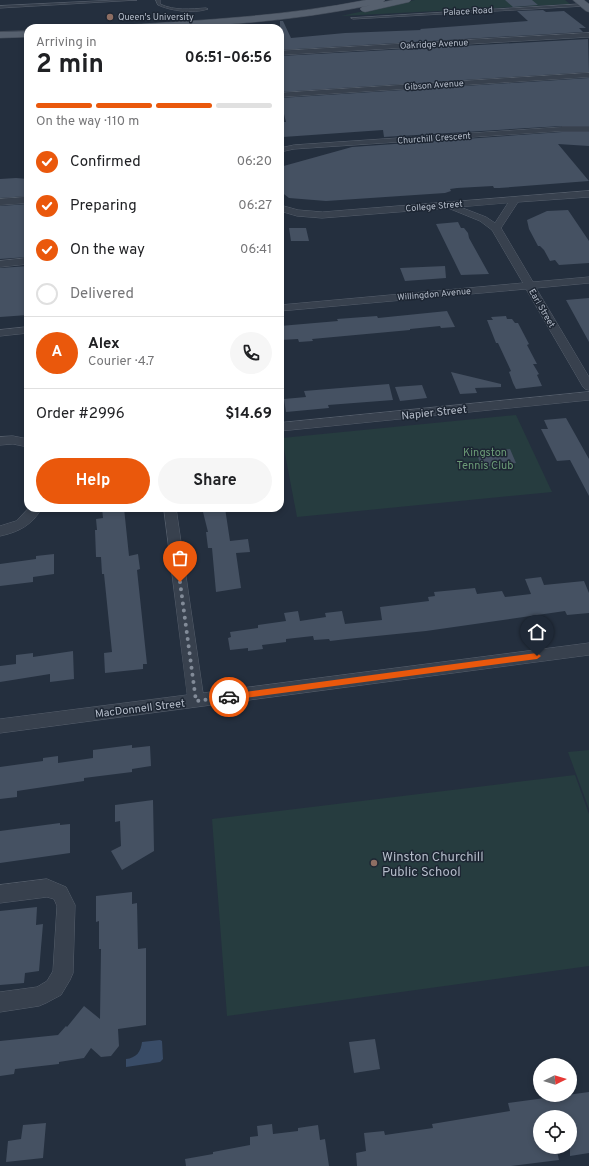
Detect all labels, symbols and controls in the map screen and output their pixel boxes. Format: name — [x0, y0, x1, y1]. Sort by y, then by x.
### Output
street label: Palace Road — [443, 5, 493, 18]
marker: Queen's University — [105, 12, 115, 22]
place label: Queen's University — [118, 12, 194, 23]
text: Arriving in — [36, 35, 97, 51]
street label: Oakridge Avenue — [400, 37, 469, 52]
text: 2 min — [36, 49, 104, 82]
text: 06:51–06:56 — [185, 49, 272, 68]
street label: Gibson Avenue — [404, 78, 464, 93]
text: On the way · 110 m — [36, 114, 139, 130]
street label: Churchill Crescent — [397, 130, 471, 147]
icon: check — [36, 151, 58, 173]
text: Confirmed — [70, 153, 141, 172]
text: 06:20 — [237, 154, 272, 170]
icon: check — [36, 195, 58, 217]
text: Preparing — [70, 197, 137, 216]
text: 06:27 — [238, 198, 272, 214]
street label: College Street — [405, 199, 463, 214]
icon: check — [36, 239, 58, 261]
text: On the way — [70, 241, 145, 260]
text: 06:41 — [240, 242, 272, 258]
text: Delivered — [70, 285, 134, 304]
street label: Willingdon Avenue — [397, 286, 472, 303]
street label: Earl Street — [526, 287, 557, 330]
button: phone — [230, 332, 272, 374]
text: Alex — [88, 335, 120, 354]
text: A — [52, 343, 62, 362]
text: Courier · 4.7 — [88, 354, 154, 370]
street label: Napier Street — [401, 403, 467, 423]
text: Order #2996 — [36, 405, 125, 424]
text: $14.69 — [225, 405, 272, 424]
park label: Kingston Tennis Club — [457, 446, 513, 473]
button: Help — [36, 458, 150, 504]
button: Share — [158, 458, 272, 504]
pin — [163, 541, 197, 582]
icon: bag — [169, 547, 191, 569]
pin — [520, 615, 554, 656]
icon: home — [526, 621, 548, 643]
courier — [209, 677, 249, 717]
icon: car — [218, 686, 240, 708]
street label: MacDonnell Street — [94, 697, 186, 721]
place label: Winston Churchill Public School — [382, 850, 484, 881]
marker: Winston Churchill Public School — [369, 858, 379, 868]
north arrow — [533, 1058, 577, 1102]
map controls — [533, 1058, 577, 1154]
button: locate — [533, 1110, 577, 1154]

